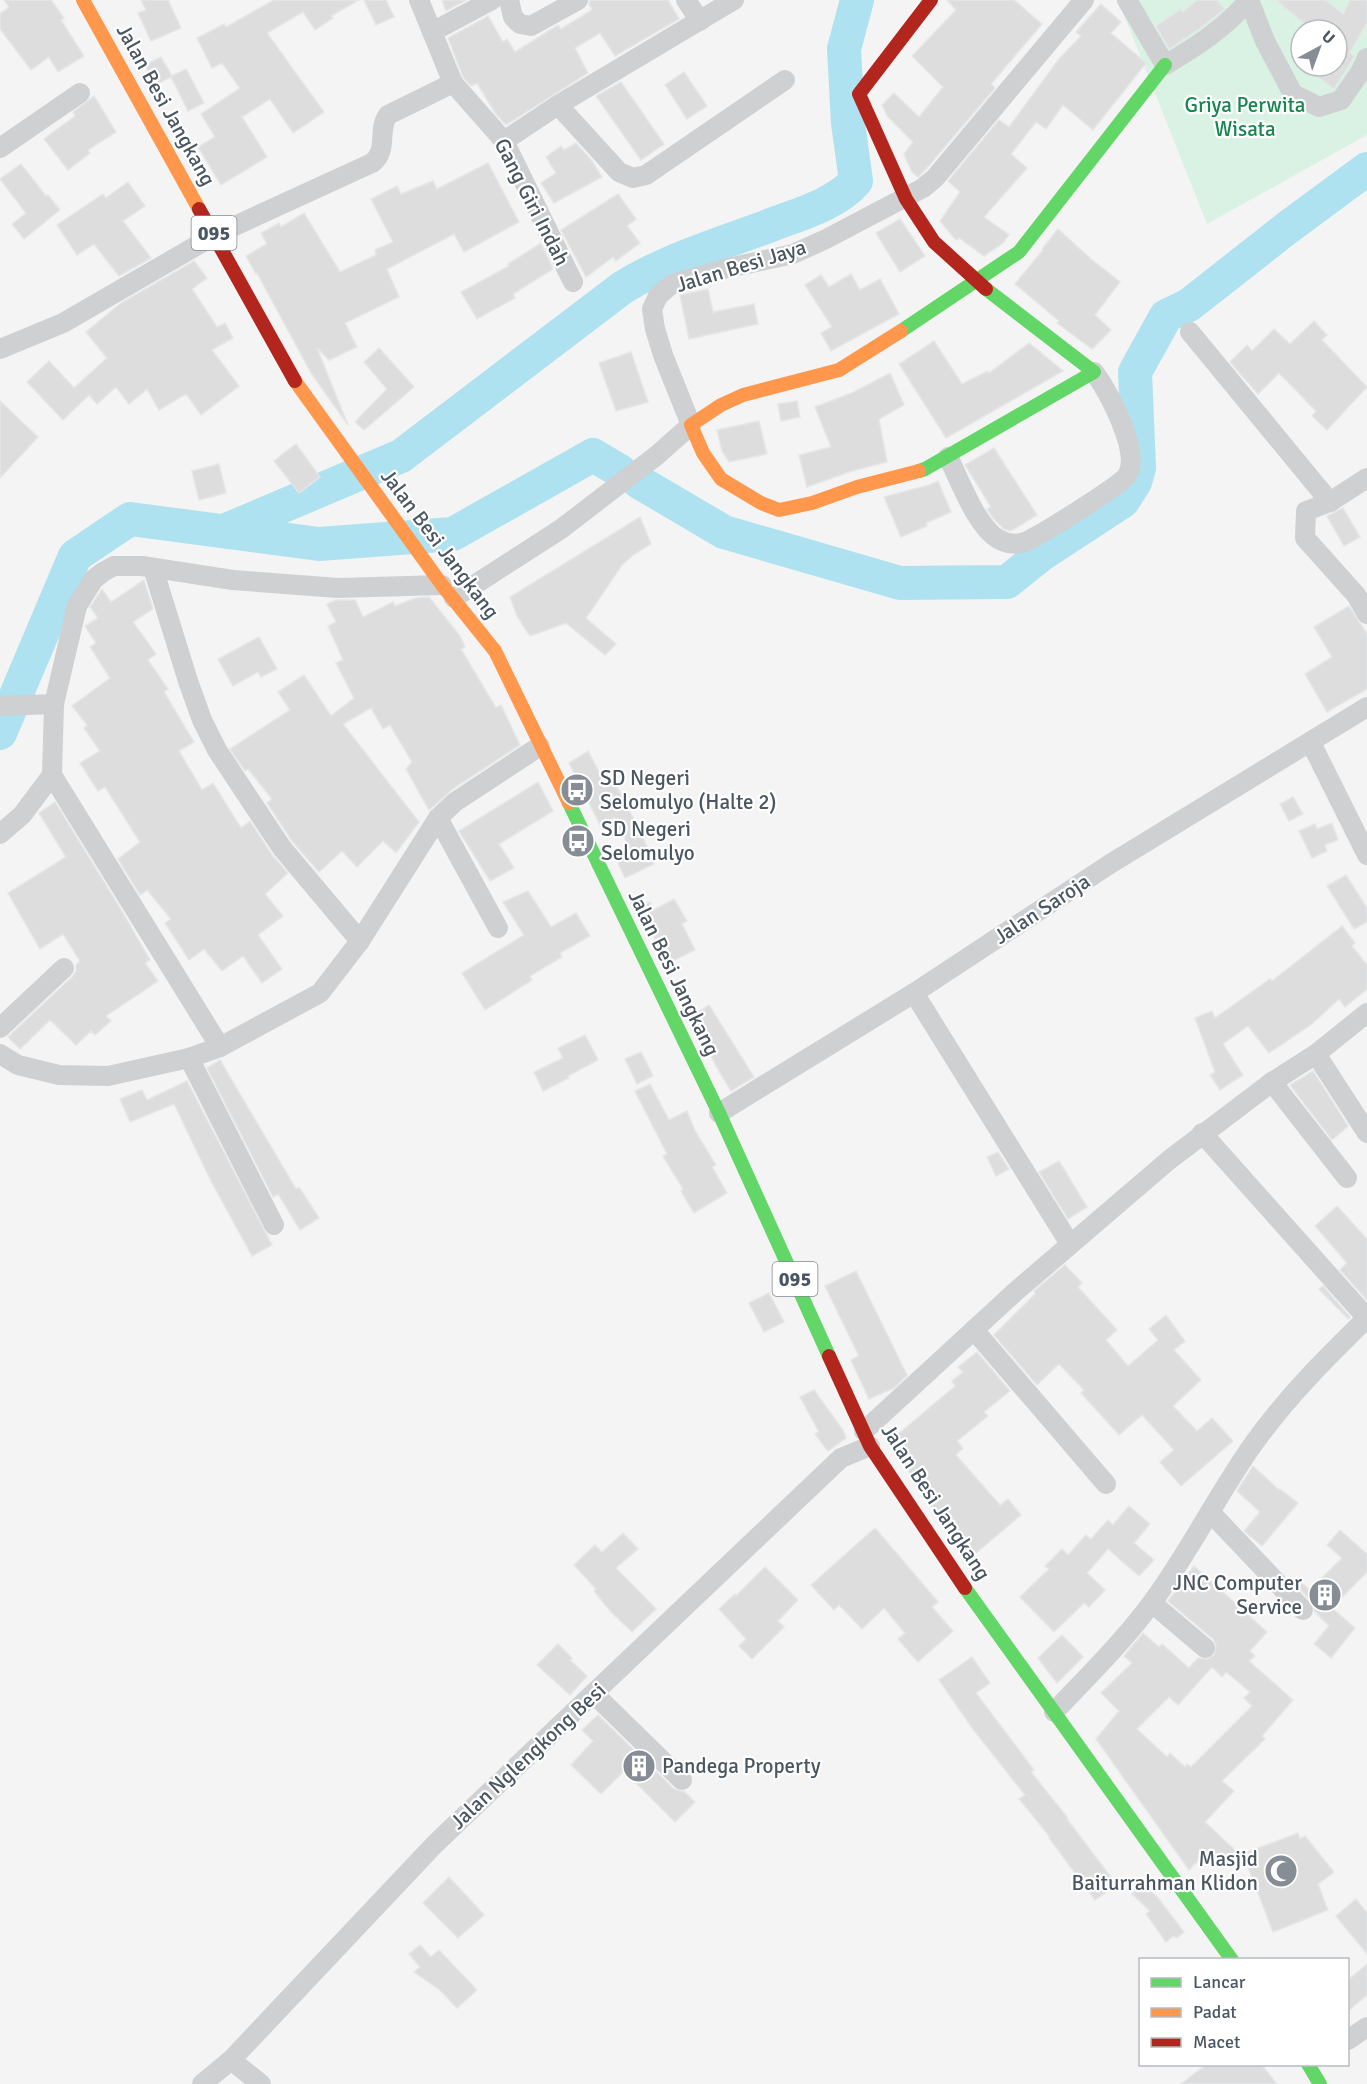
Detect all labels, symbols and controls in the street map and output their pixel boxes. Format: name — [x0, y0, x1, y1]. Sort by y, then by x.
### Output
north arrow — [1289, 18, 1349, 78]
street label: Jalan Besi Jangkang — [111, 20, 221, 190]
text: U — [1318, 26, 1339, 49]
park label: Griya Perwita Wisata — [1185, 92, 1305, 142]
street label: Gang Giri Indah — [489, 134, 575, 270]
road number: 095 — [192, 216, 236, 250]
street label: Jalan Besi Jaya — [673, 234, 809, 298]
street label: Jalan Besi Jangkang — [375, 464, 505, 624]
place label: SD Negeri Selomulyo (Halte 2) — [600, 765, 776, 815]
bus stop icon: SD Negeri Selomulyo (Halte 2) — [559, 772, 595, 808]
place label: SD Negeri Selomulyo — [601, 816, 695, 866]
bus stop icon: SD Negeri Selomulyo — [560, 823, 596, 859]
street label: Jalan Saroja — [989, 868, 1095, 950]
street label: Jalan Besi Jangkang — [623, 886, 725, 1060]
road number: 095 — [772, 1262, 818, 1296]
street label: Jalan Besi Jangkang — [876, 1419, 996, 1585]
place label: JNC Computer Service — [1173, 1570, 1302, 1620]
building icon: JNC Computer Service — [1307, 1577, 1343, 1613]
street label: Jalan Nglengkong Besi — [445, 1677, 611, 1835]
building icon: Pandega Property — [621, 1748, 657, 1784]
place label: Pandega Property — [662, 1753, 821, 1779]
place label: Masjid Baiturrahman Klidon — [1072, 1846, 1258, 1896]
mosque icon: Masjid Baiturrahman Klidon — [1263, 1853, 1299, 1889]
legend — [1139, 1958, 1349, 2066]
text: Lancar — [1193, 1971, 1246, 1993]
text: Padat — [1193, 2001, 1237, 2023]
text: Macet — [1193, 2031, 1240, 2053]

